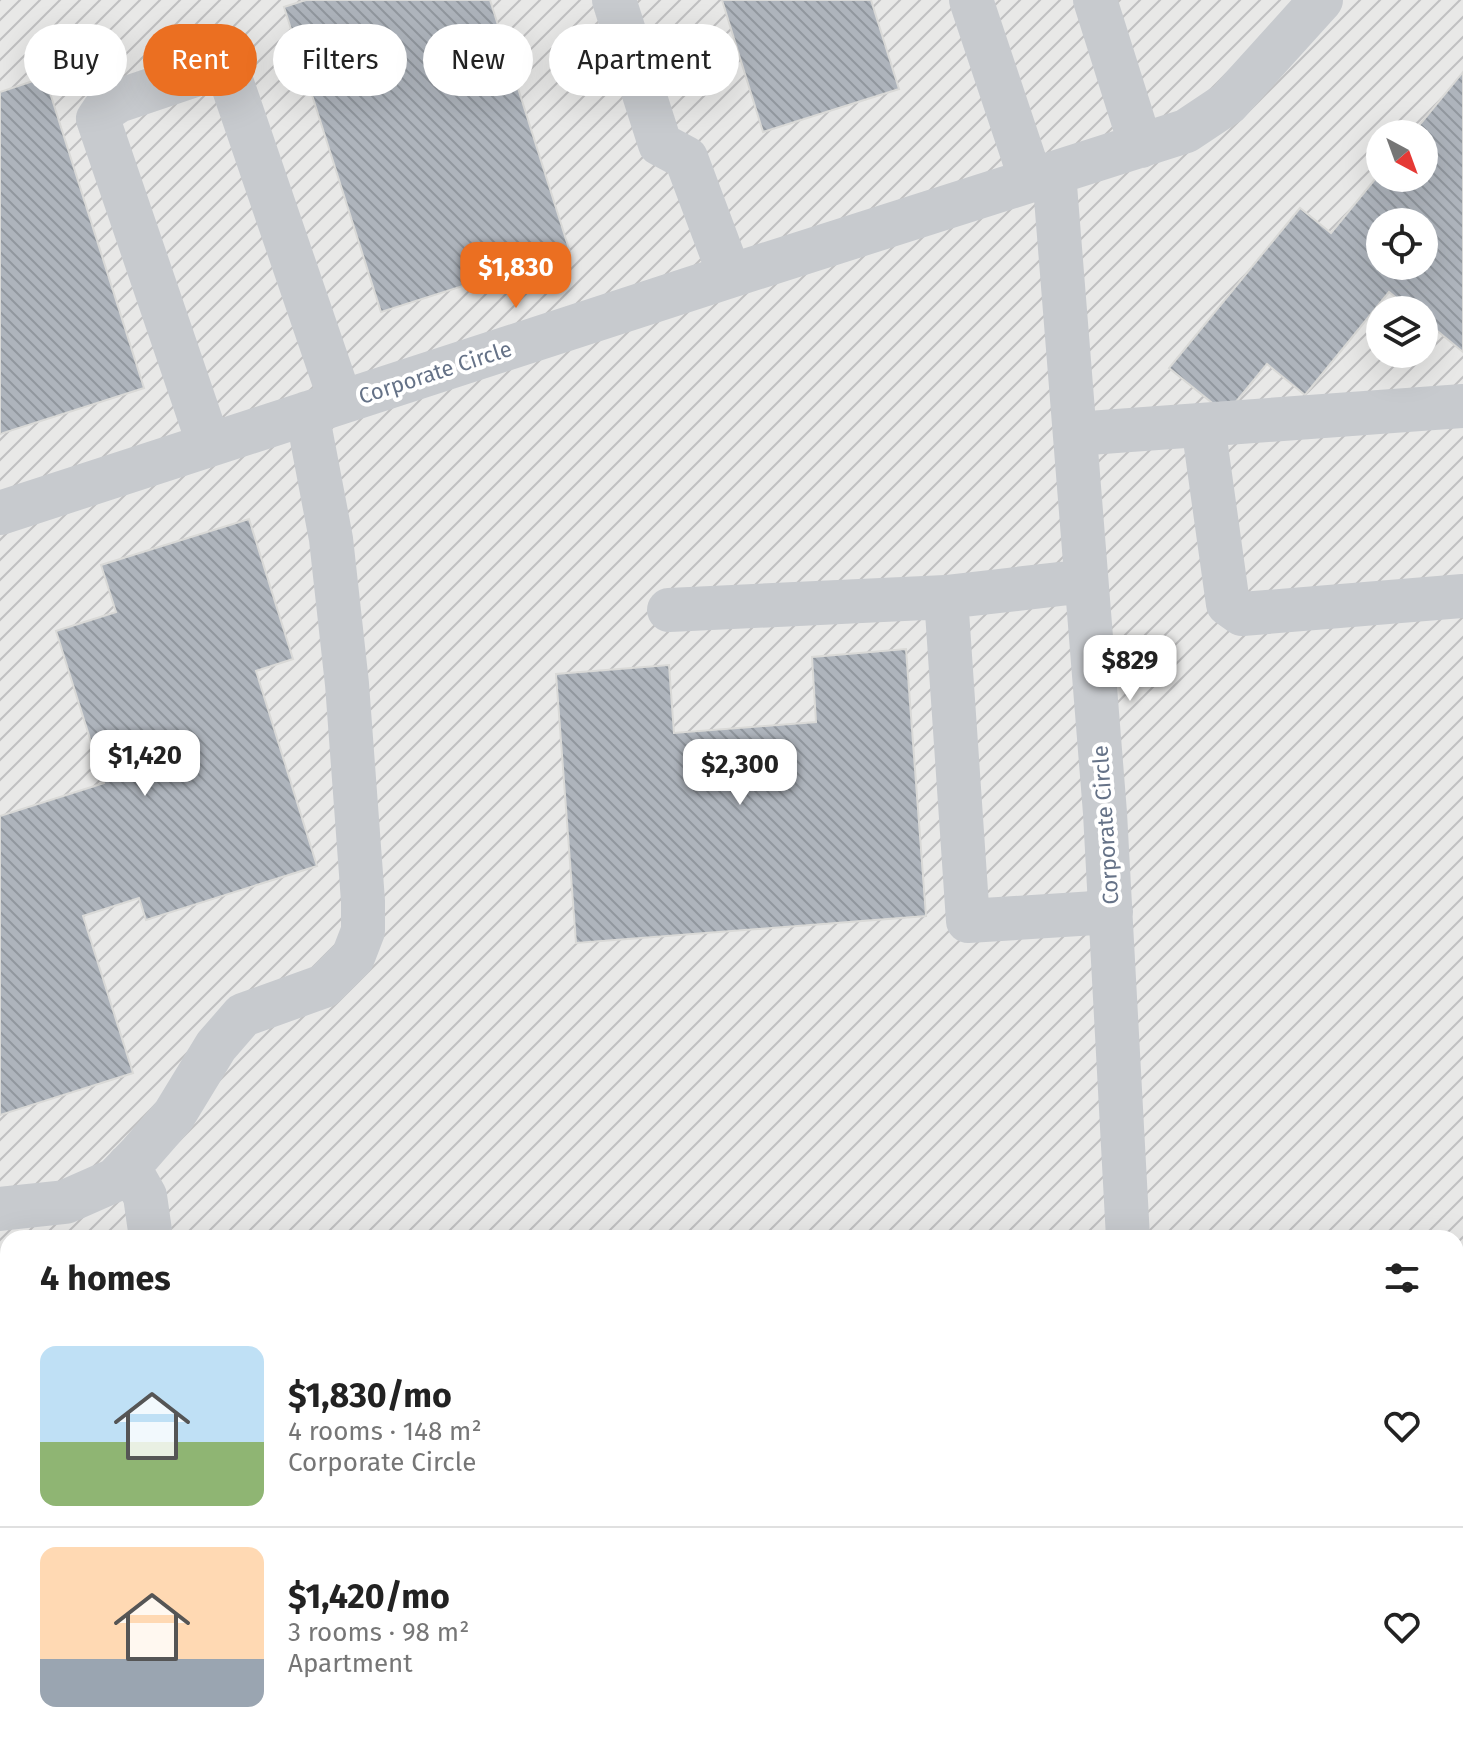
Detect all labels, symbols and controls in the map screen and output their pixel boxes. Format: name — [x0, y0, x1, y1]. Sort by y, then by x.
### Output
chip: Buy — [24, 24, 127, 96]
chip: Rent — [143, 24, 257, 96]
chip: Filters — [273, 24, 407, 96]
chip: New — [423, 24, 533, 96]
chip: Apartment — [549, 24, 739, 96]
north arrow — [1366, 120, 1438, 192]
map controls — [1366, 120, 1438, 368]
button: locate — [1366, 208, 1438, 280]
pin: $1,830 — [451, 242, 581, 310]
text: $1,830 — [478, 252, 554, 283]
button: layers — [1366, 296, 1438, 368]
street label: Corporate Circle — [355, 335, 515, 410]
pin: $829 — [1083, 635, 1177, 703]
text: $829 — [1102, 645, 1158, 676]
pin: $1,420 — [80, 730, 210, 798]
pin: $2,300 — [675, 739, 805, 807]
text: $1,420 — [108, 740, 182, 771]
street label: Corporate Circle — [1086, 744, 1125, 905]
text: $2,300 — [701, 749, 779, 780]
icon: filters — [1380, 1256, 1424, 1300]
text: 4 homes — [40, 1258, 171, 1299]
text: $1,830/mo — [288, 1375, 452, 1416]
icon: home — [104, 1378, 200, 1474]
icon: heart — [1380, 1404, 1424, 1448]
text: 4 rooms · 148 m² — [288, 1416, 482, 1447]
text: Corporate Circle — [288, 1447, 476, 1478]
text: $1,420/mo — [288, 1576, 450, 1617]
icon: home — [104, 1579, 200, 1675]
icon: heart — [1380, 1605, 1424, 1649]
text: 3 rooms · 98 m² — [288, 1617, 469, 1648]
text: Apartment — [288, 1648, 413, 1679]

